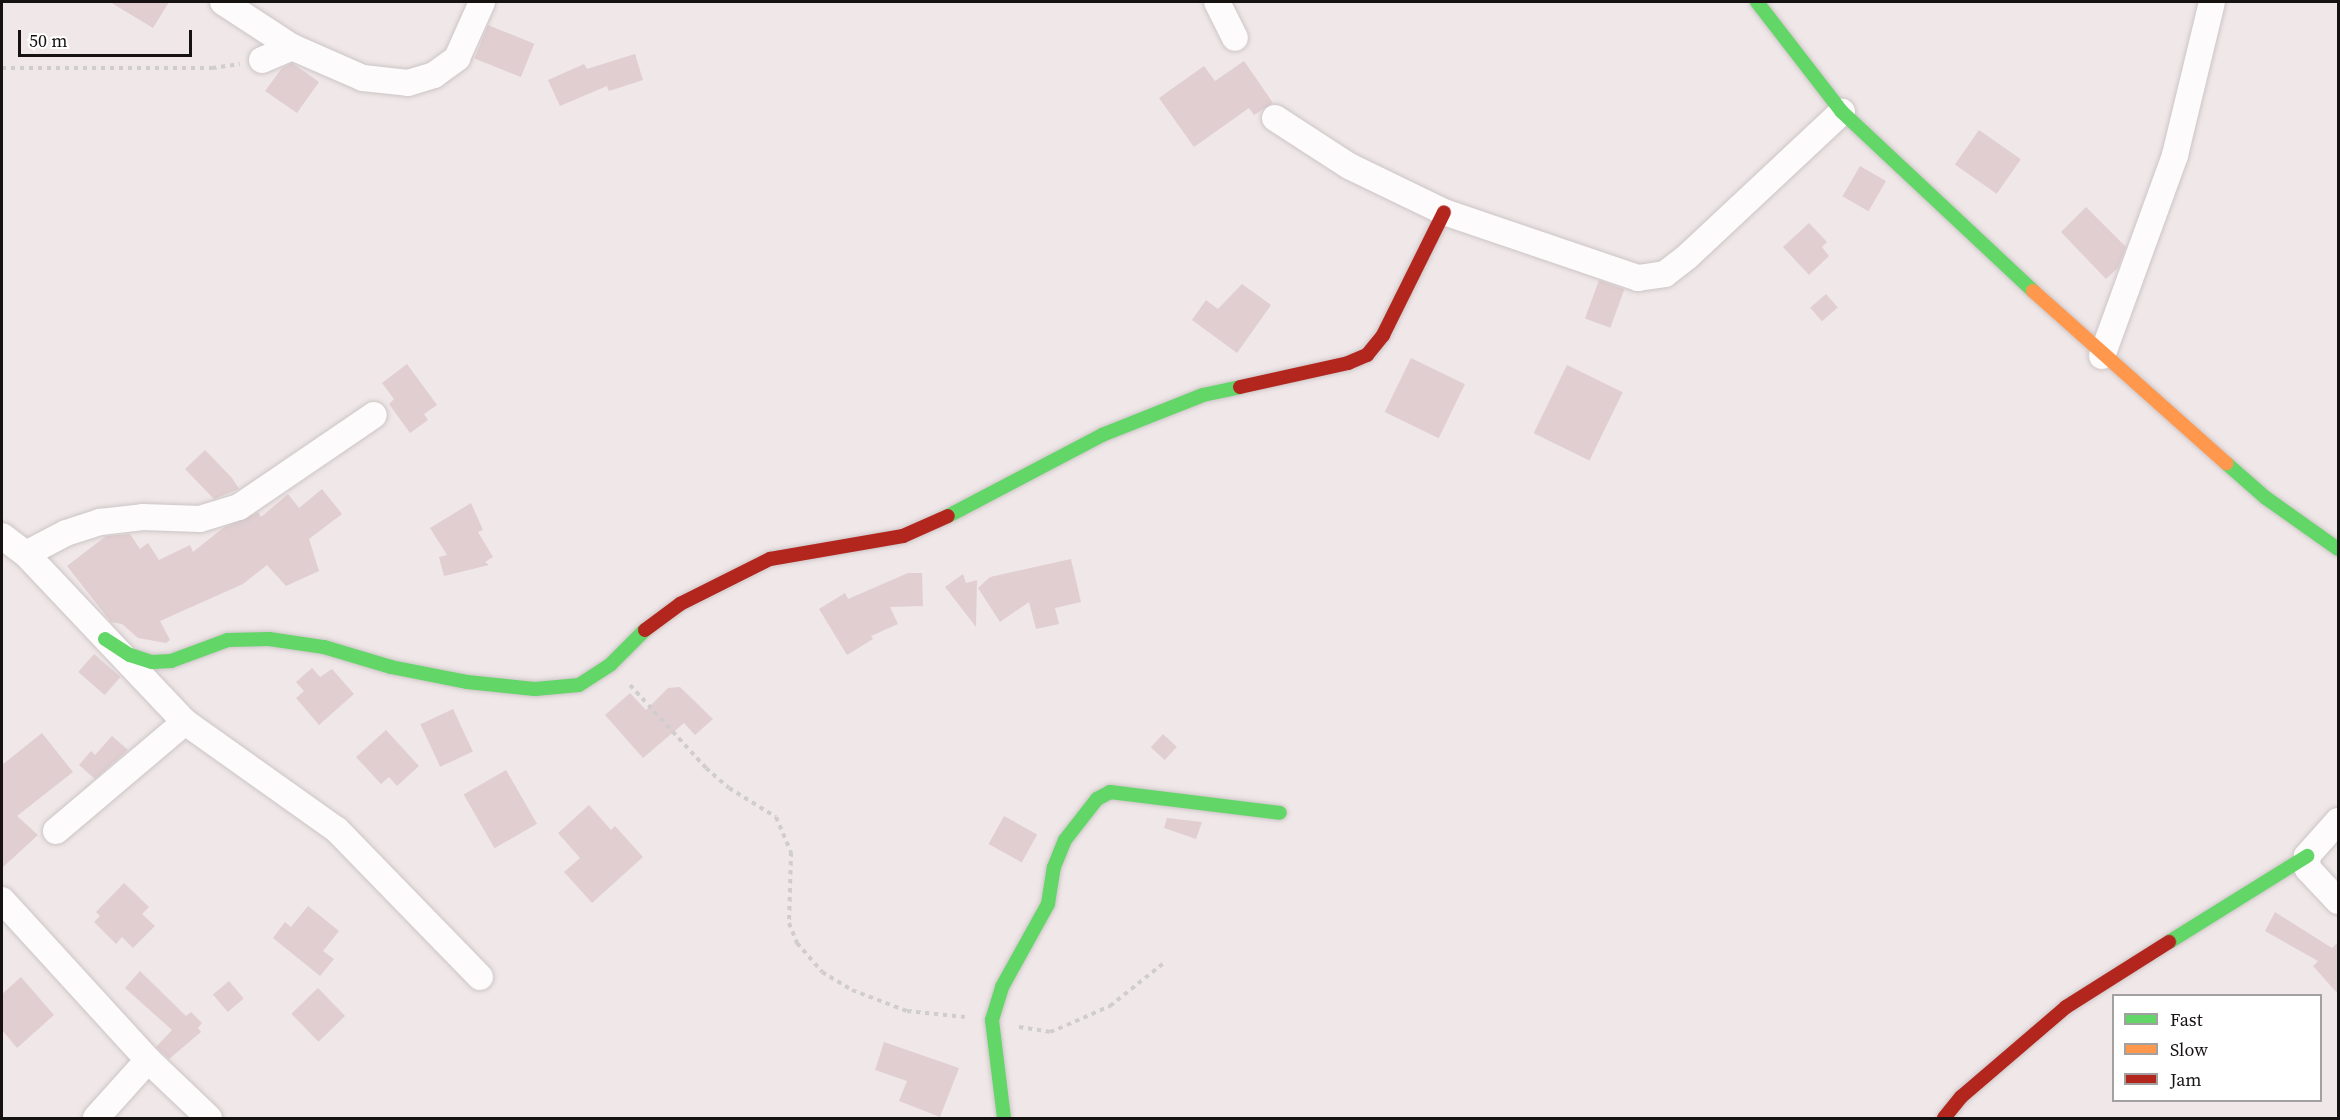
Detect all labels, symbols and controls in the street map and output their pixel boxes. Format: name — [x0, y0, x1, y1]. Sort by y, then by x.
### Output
scale bar — [21, 18, 195, 56]
text: 50 m — [29, 28, 67, 53]
legend — [2112, 994, 2322, 1102]
text: Fast — [2170, 1007, 2203, 1032]
text: Slow — [2170, 1037, 2208, 1062]
text: Jam — [2170, 1067, 2202, 1092]

